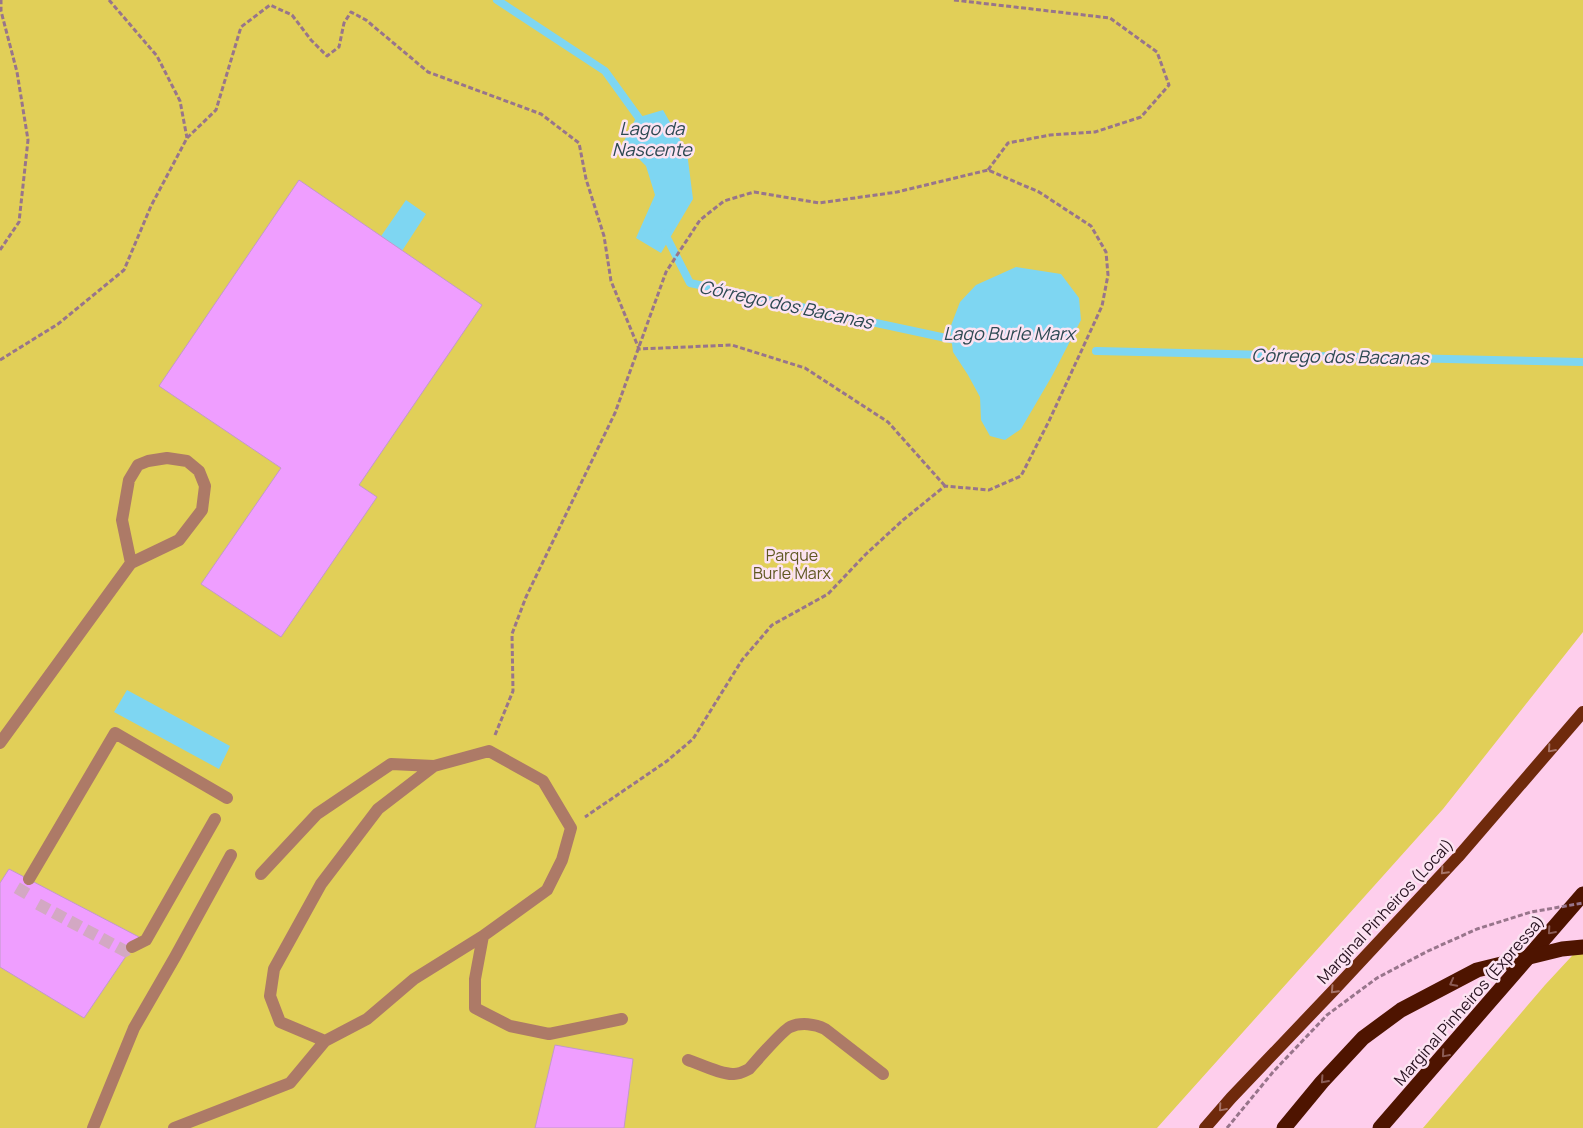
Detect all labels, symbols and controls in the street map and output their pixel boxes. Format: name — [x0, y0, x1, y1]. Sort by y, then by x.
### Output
water label: Lago da Nascente — [612, 116, 693, 161]
water label: Córrego dos Bacanas — [697, 274, 877, 334]
water label: Lago Burle Marx — [943, 321, 1077, 345]
water label: Córrego dos Bacanas — [1251, 342, 1430, 370]
park label: Parque Burle Marx — [753, 544, 832, 584]
one-way arrow — [1548, 743, 1557, 752]
street label: Marginal Pinheiros (Local) — [1312, 834, 1458, 988]
one-way arrow — [1441, 866, 1450, 875]
street label: Marginal Pinheiros (Expressa) — [1389, 910, 1549, 1090]
one-way arrow — [1548, 925, 1557, 934]
one-way arrow — [1449, 977, 1458, 987]
one-way arrow — [1331, 985, 1340, 994]
one-way arrow — [1442, 1048, 1451, 1057]
one-way arrow — [1321, 1074, 1330, 1083]
one-way arrow — [1219, 1102, 1228, 1111]

